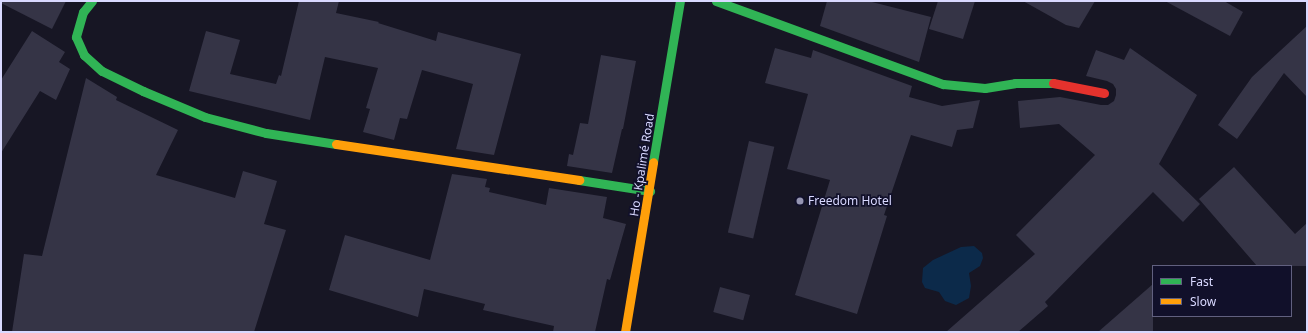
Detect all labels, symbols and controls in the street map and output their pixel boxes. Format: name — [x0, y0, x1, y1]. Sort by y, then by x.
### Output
street label: Ho - Kpalimé Road — [627, 113, 657, 217]
place label: Freedom Hotel — [808, 194, 892, 208]
marker: Freedom Hotel — [795, 196, 805, 206]
legend — [1152, 265, 1292, 317]
text: Fast — [1190, 273, 1213, 290]
text: Slow — [1190, 293, 1216, 310]

